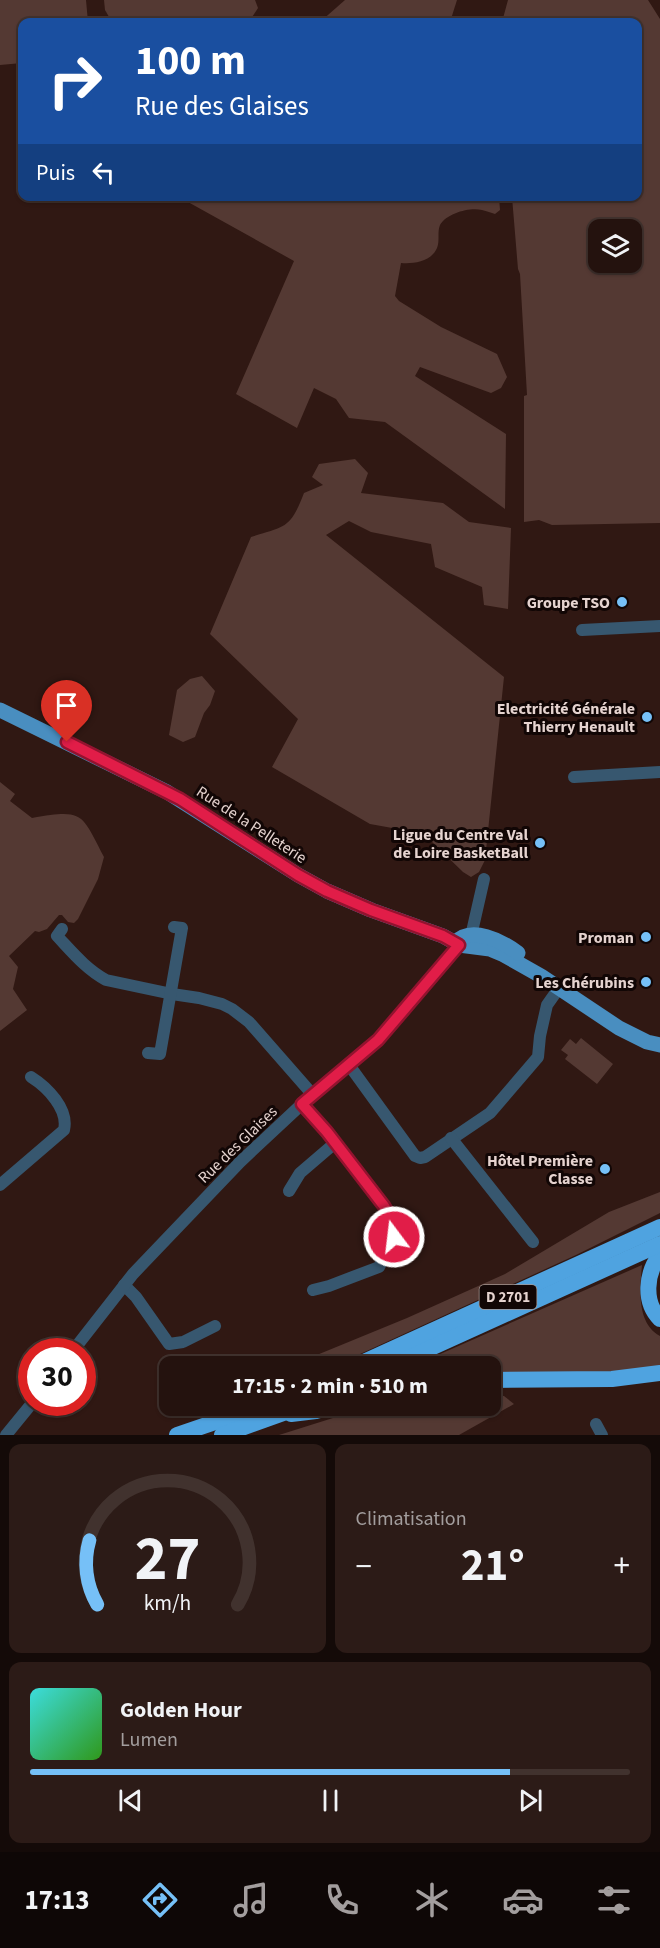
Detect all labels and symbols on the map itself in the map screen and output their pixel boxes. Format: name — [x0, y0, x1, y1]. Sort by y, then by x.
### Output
place label: Groupe TSO — [527, 592, 610, 614]
marker: Groupe TSO — [615, 595, 629, 609]
pin — [41, 680, 92, 742]
place label: Electricité Générale Thierry Henault — [497, 698, 635, 738]
marker: Electricité Générale Thierry Henault — [640, 710, 654, 724]
street label: Rue de la Pelleterie — [192, 781, 311, 869]
place label: Ligue du Centre Val de Loire BasketBall — [393, 824, 528, 864]
marker: Ligue du Centre Val de Loire BasketBall — [533, 836, 547, 850]
place label: Proman — [578, 927, 634, 949]
marker: Proman — [639, 930, 653, 944]
place label: Les Chérubins — [535, 972, 634, 994]
marker: Les Chérubins — [639, 975, 653, 989]
street label: Rue des Glaises — [193, 1101, 283, 1188]
place label: Hôtel Première Classe — [487, 1150, 593, 1190]
marker: Hôtel Première Classe — [598, 1162, 612, 1176]
position arrow — [362, 1205, 426, 1269]
road number: D 2701 — [480, 1285, 536, 1309]
speed limit sign: 30 — [18, 1338, 96, 1416]

